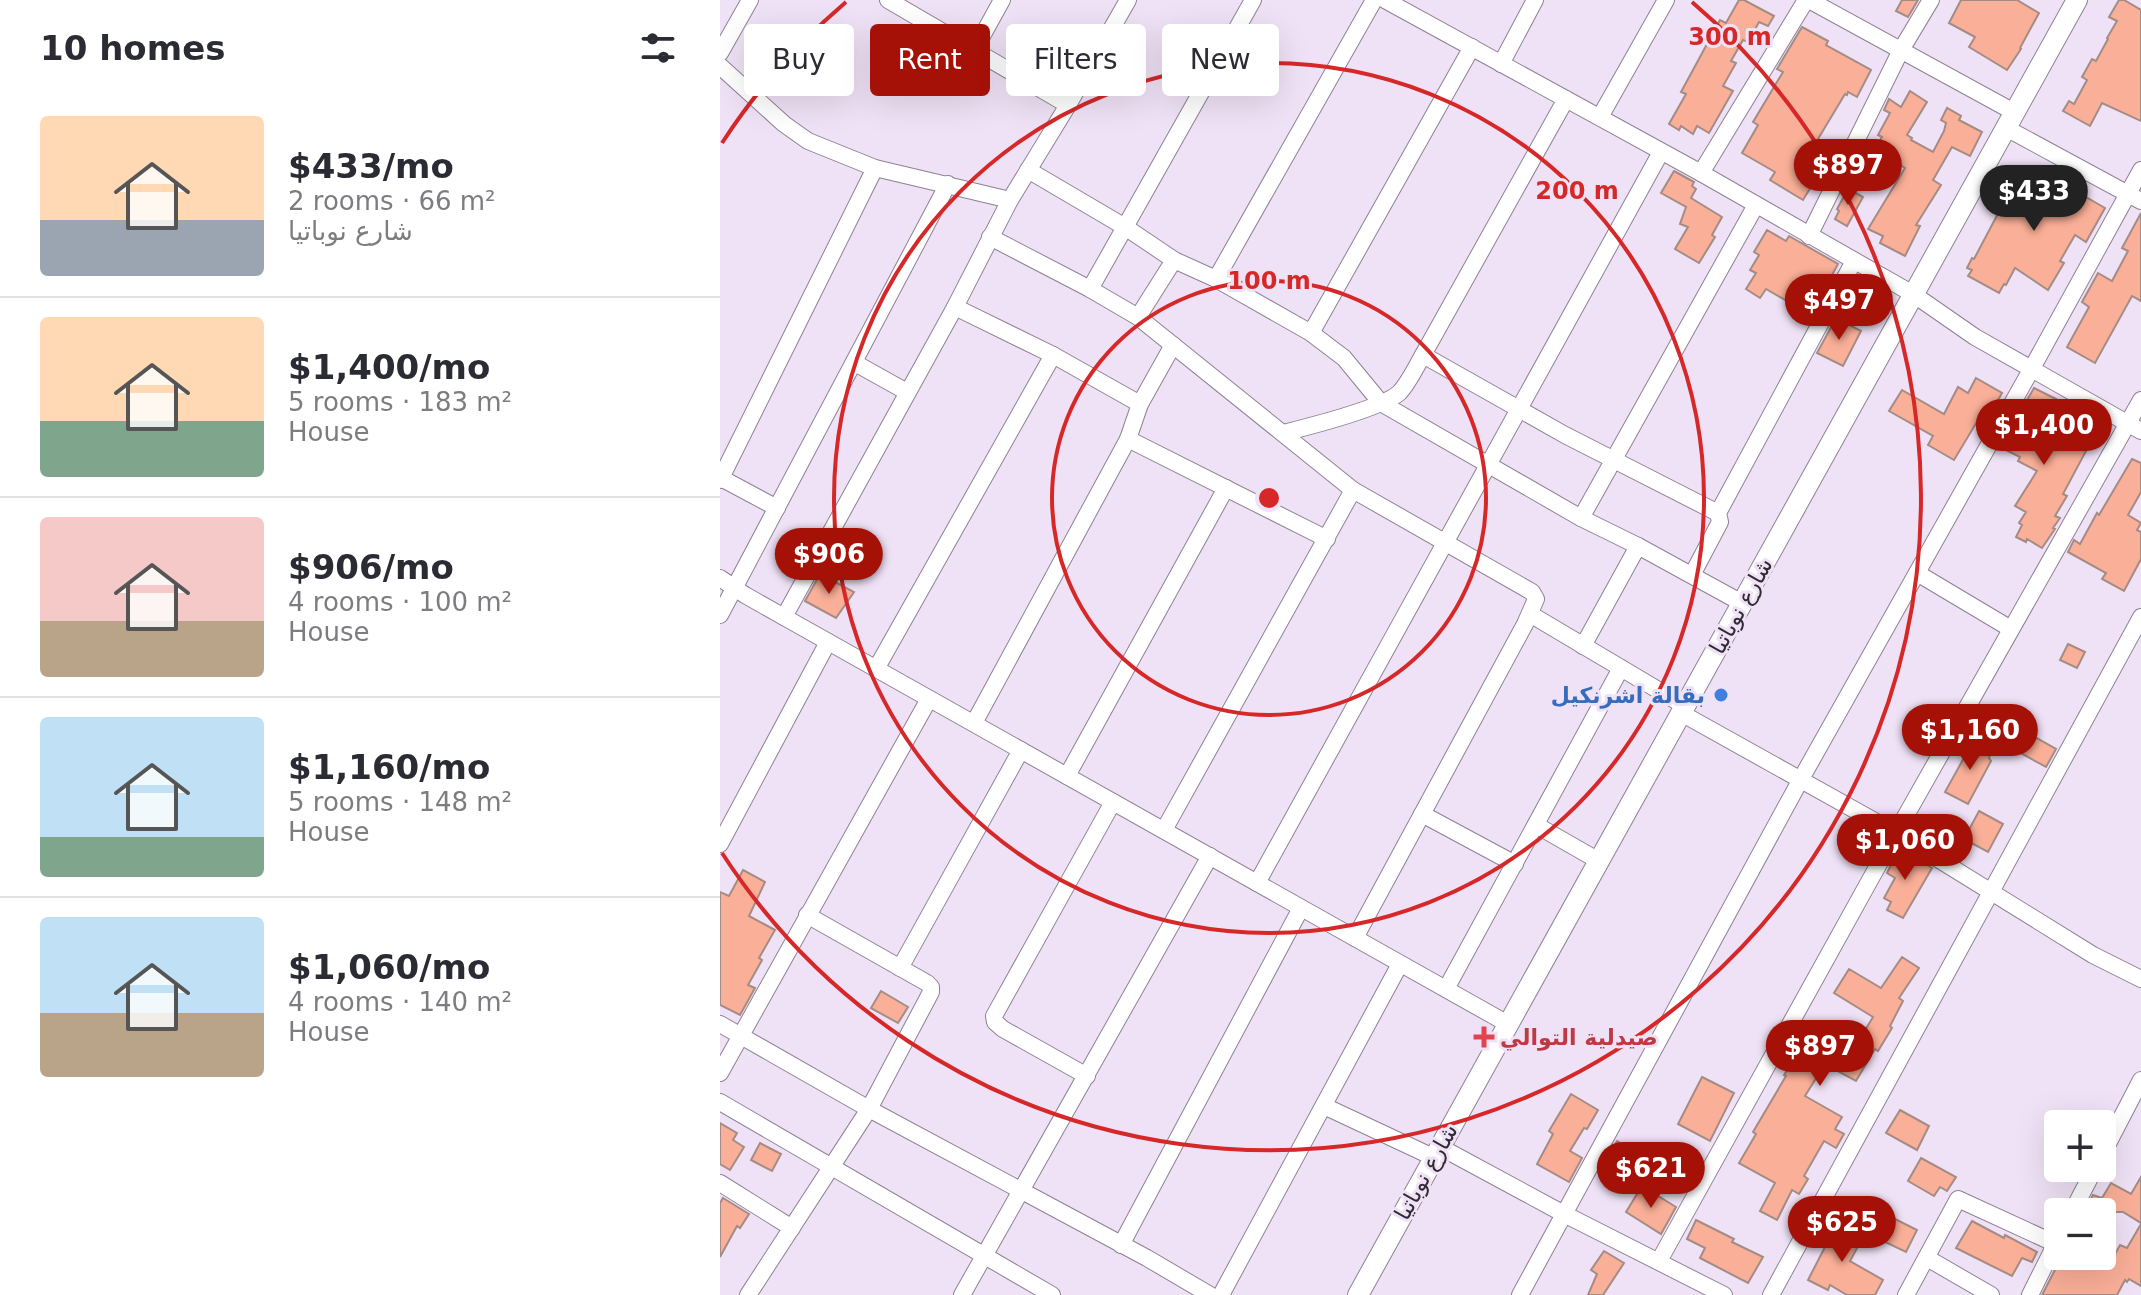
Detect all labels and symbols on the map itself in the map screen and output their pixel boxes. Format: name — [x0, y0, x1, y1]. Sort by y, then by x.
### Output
text: 300 m — [1688, 23, 1772, 51]
pin: $897 — [1801, 139, 1895, 207]
pin: $433 — [1987, 165, 2081, 233]
text: 200 m — [1535, 177, 1619, 205]
text: 100 m — [1227, 267, 1311, 295]
pin: $497 — [1792, 274, 1886, 342]
pin: $1,400 — [1979, 399, 2109, 467]
centre of rings — [1255, 484, 1283, 512]
pin: $906 — [782, 528, 876, 596]
street label: شارع نوباتيا — [1704, 554, 1778, 658]
place label: بقالة اشرنكيل — [1551, 683, 1705, 709]
marker: بقالة اشرنكيل — [1712, 686, 1730, 704]
pin: $1,160 — [1905, 704, 2035, 772]
pin: $1,060 — [1840, 814, 1970, 882]
pin: $897 — [1773, 1020, 1867, 1088]
place label: صيدلية التوالي — [1500, 1025, 1658, 1051]
marker: صيدلية التوالي — [1475, 1028, 1493, 1046]
street label: شارع نوباتيا — [1389, 1120, 1463, 1224]
pin: $621 — [1604, 1142, 1698, 1210]
pin: $625 — [1795, 1196, 1889, 1264]

